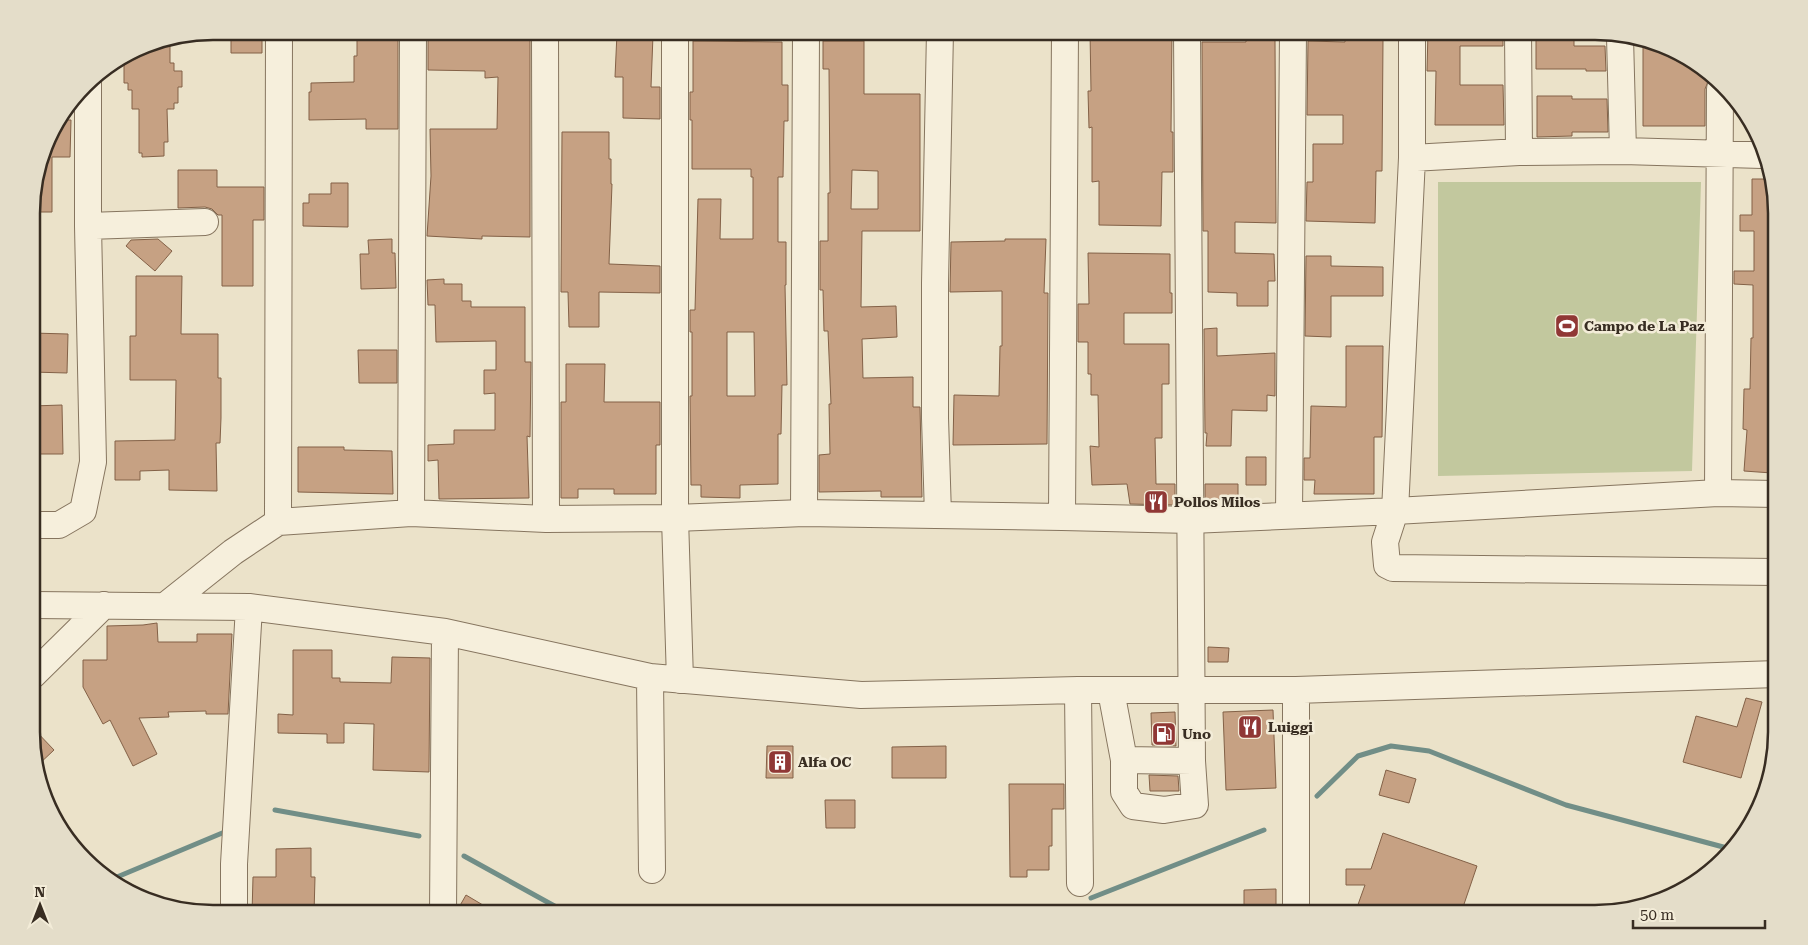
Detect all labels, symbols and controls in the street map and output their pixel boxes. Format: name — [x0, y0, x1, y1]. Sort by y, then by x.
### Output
sports icon: Campo de La Paz — [1554, 313, 1580, 339]
place label: Campo de La Paz — [1584, 318, 1704, 334]
restaurant icon: Pollos Milos — [1143, 489, 1169, 515]
place label: Pollos Milos — [1174, 494, 1260, 510]
restaurant icon: Luiggi — [1237, 714, 1263, 740]
place label: Luiggi — [1268, 719, 1313, 735]
fuel station icon: Uno — [1151, 721, 1177, 747]
place label: Uno — [1182, 726, 1211, 742]
building icon: Alfa OC — [767, 749, 793, 775]
place label: Alfa OC — [798, 754, 852, 770]
north arrow — [15, 880, 65, 930]
text: N — [35, 884, 46, 900]
scale bar — [1633, 898, 1766, 930]
text: 50 m — [1640, 906, 1675, 924]

